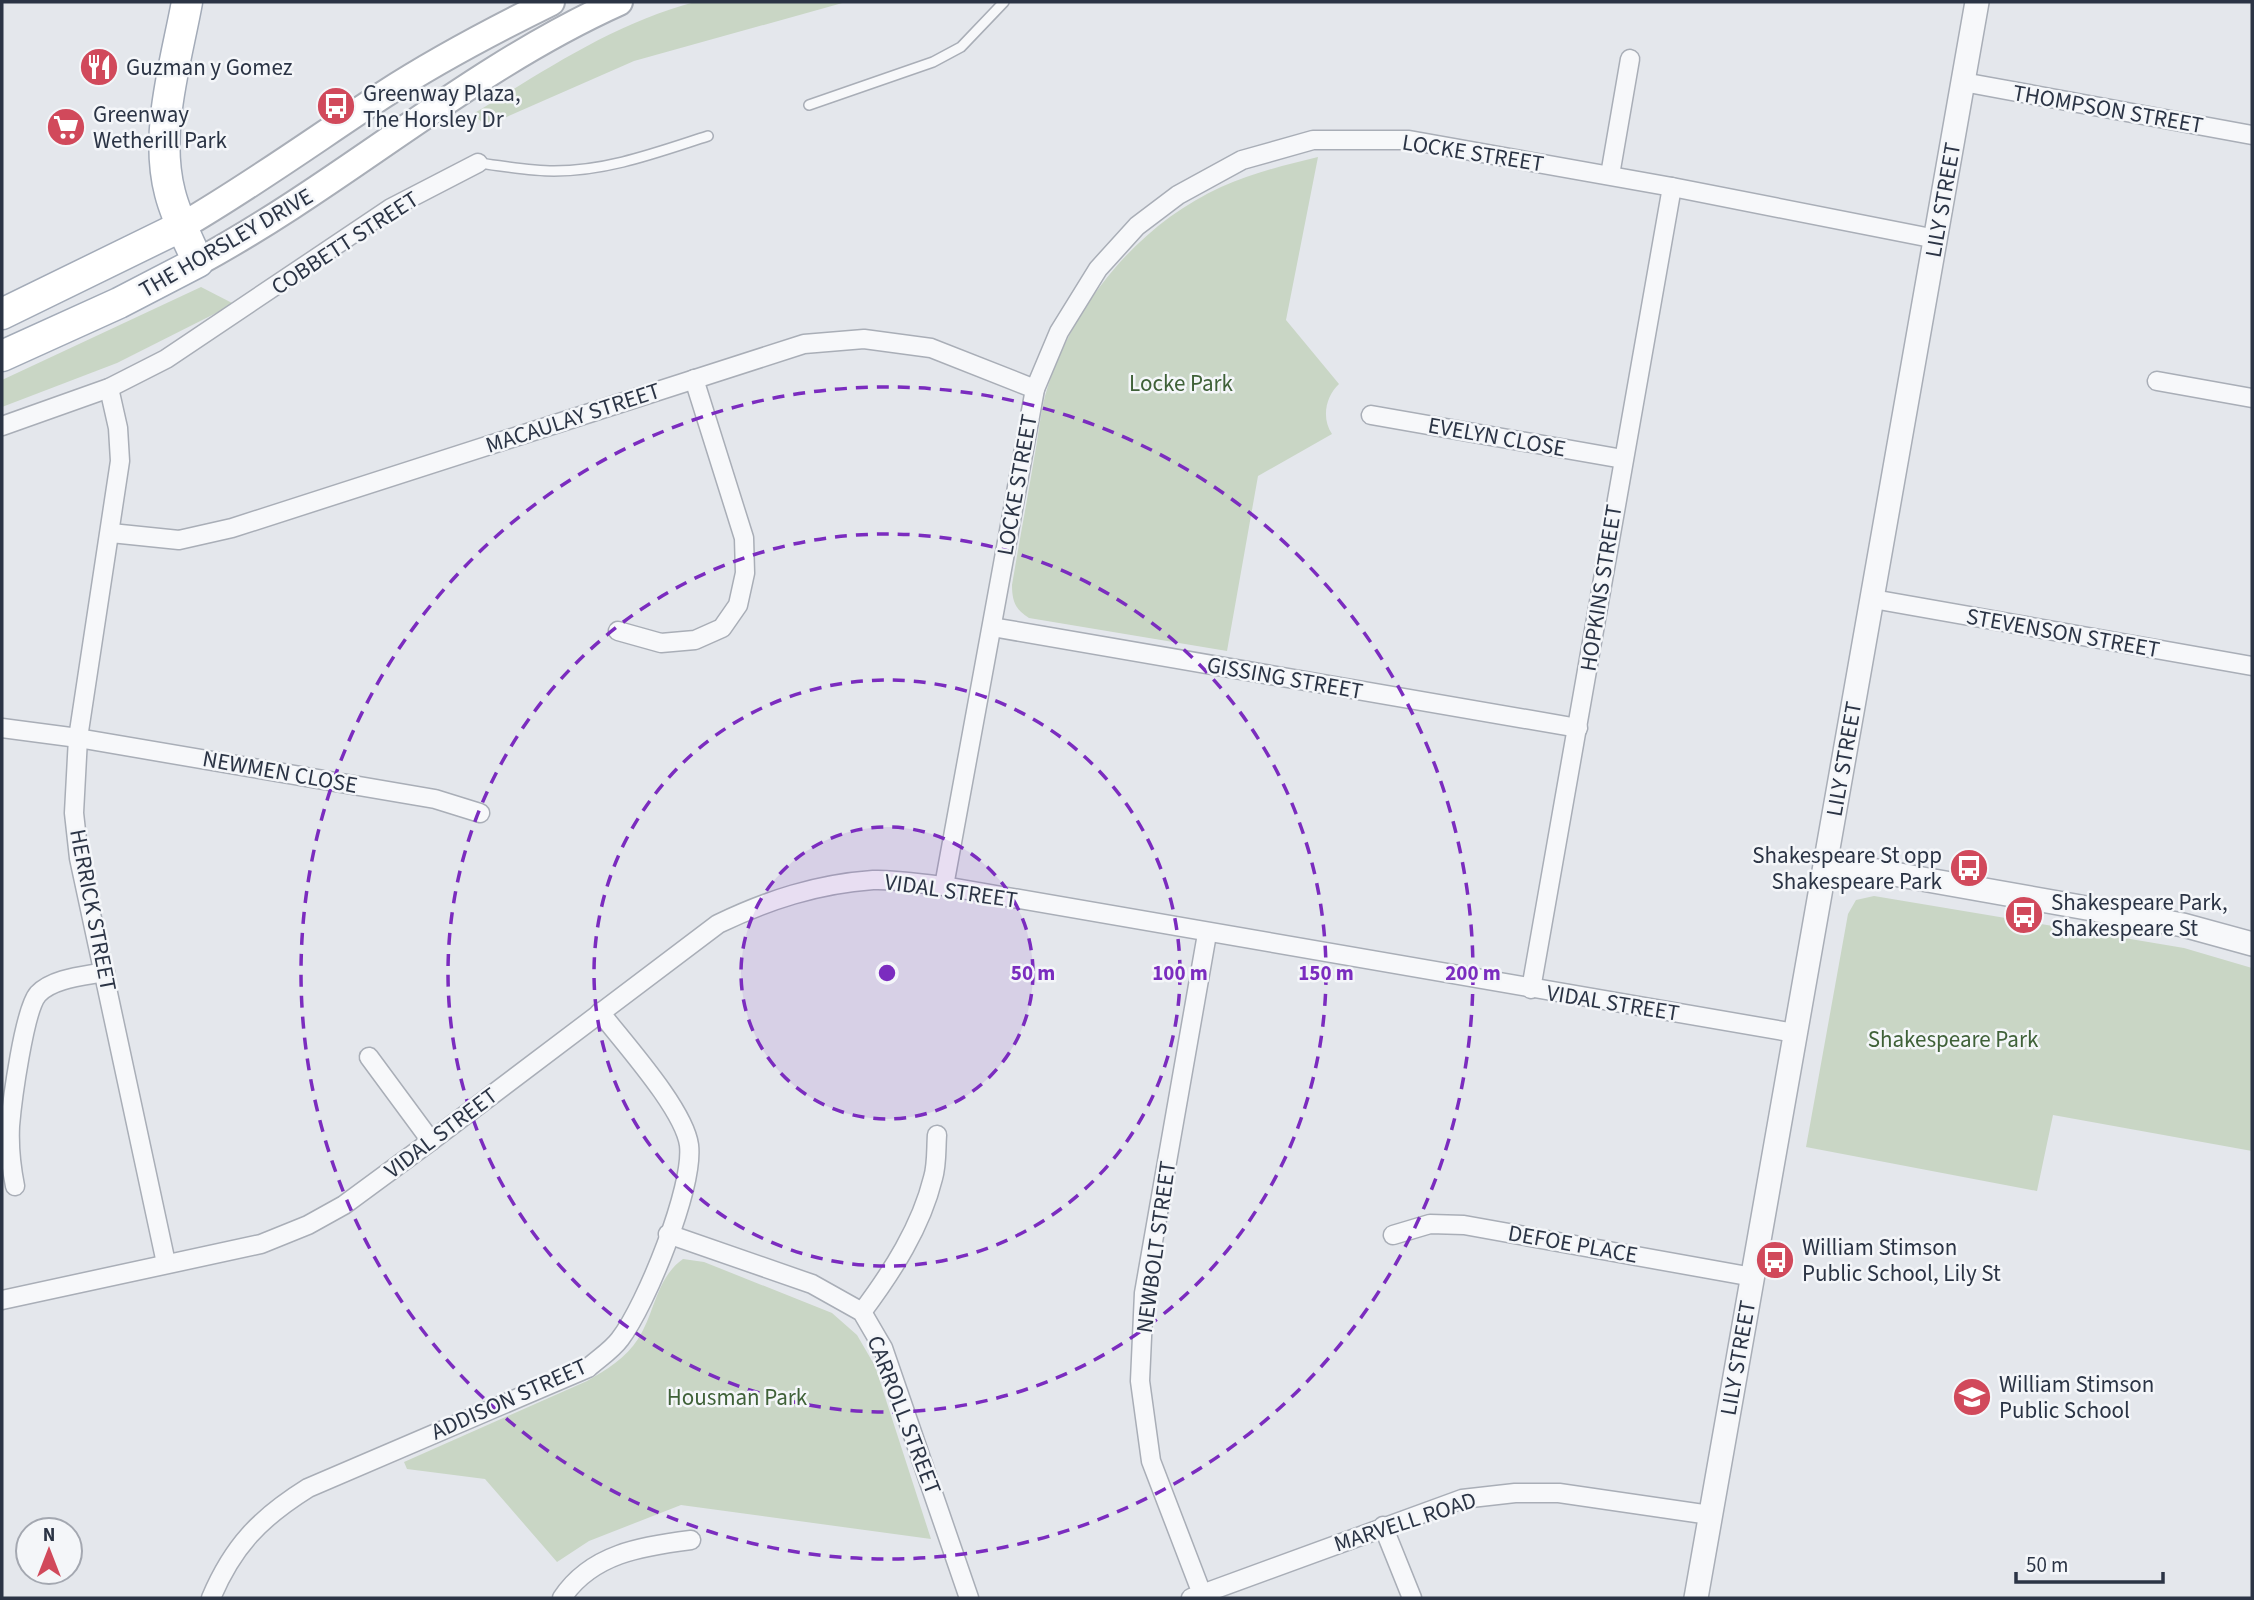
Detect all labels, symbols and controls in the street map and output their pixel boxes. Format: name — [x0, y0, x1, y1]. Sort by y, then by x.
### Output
restaurant icon: Guzman y Gomez — [78, 46, 120, 88]
place label: Guzman y Gomez — [126, 51, 293, 84]
street label: THOMPSON STREET — [2010, 76, 2206, 142]
place label: Greenway Plaza, The Horsley Dr — [363, 77, 521, 136]
bus stop icon: Greenway Plaza, The Horsley Dr — [315, 85, 357, 127]
place label: Greenway Wetherill Park — [93, 98, 228, 157]
supermarket icon: Greenway Wetherill Park — [45, 106, 87, 148]
street label: LOCKE STREET — [1400, 126, 1546, 180]
street label: LILY STREET — [1917, 140, 1969, 260]
street label: THE HORSLEY DRIVE — [133, 180, 319, 306]
street label: COBBETT STREET — [265, 183, 425, 303]
park label: Locke Park — [1129, 367, 1234, 400]
street label: MACAULAY STREET — [481, 374, 665, 462]
street label: EVELYN CLOSE — [1426, 409, 1568, 465]
street label: LOCKE STREET — [988, 412, 1046, 558]
street label: HOPKINS STREET — [1572, 502, 1630, 674]
street label: STEVENSON STREET — [1964, 600, 2162, 666]
street label: GISSING STREET — [1204, 648, 1366, 708]
street label: LILY STREET — [1818, 699, 1870, 819]
street label: NEWMEN CLOSE — [200, 742, 360, 802]
street label: HERRICK STREET — [61, 826, 125, 994]
place label: Shakespeare St opp Shakespeare Park — [1752, 839, 1943, 898]
bus stop icon: Shakespeare St opp Shakespeare Park — [1948, 847, 1990, 889]
street label: VIDAL STREET — [882, 865, 1020, 917]
place label: Shakespeare Park, Shakespeare St — [2051, 886, 2228, 945]
bus stop icon: Shakespeare Park, Shakespeare St — [2003, 894, 2045, 936]
text: 50 m — [1011, 958, 1055, 988]
text: 100 m — [1152, 958, 1208, 988]
text: 150 m — [1298, 958, 1354, 988]
text: 200 m — [1445, 958, 1501, 988]
centre of rings — [875, 961, 899, 985]
street label: VIDAL STREET — [1544, 976, 1682, 1030]
park label: Shakespeare Park — [1868, 1023, 2039, 1056]
street label: VIDAL STREET — [378, 1080, 504, 1186]
street label: NEWBOLT STREET — [1128, 1159, 1184, 1335]
street label: DEFOE PLACE — [1506, 1216, 1640, 1272]
place label: William Stimson Public School, Lily St — [1802, 1231, 2001, 1290]
bus stop icon: William Stimson Public School, Lily St — [1754, 1239, 1796, 1281]
street label: LILY STREET — [1712, 1298, 1764, 1418]
street label: CARROLL STREET — [859, 1331, 949, 1499]
street label: ADDISON STREET — [426, 1350, 592, 1448]
place label: William Stimson Public School — [1999, 1368, 2154, 1427]
school or university icon: William Stimson Public School — [1951, 1376, 1993, 1418]
park label: Housman Park — [667, 1381, 808, 1414]
street label: MARVELL ROAD — [1329, 1483, 1481, 1561]
north arrow — [14, 1516, 84, 1586]
text: N — [43, 1522, 55, 1549]
scale bar — [2016, 1540, 2163, 1584]
text: 50 m — [2026, 1550, 2068, 1580]

